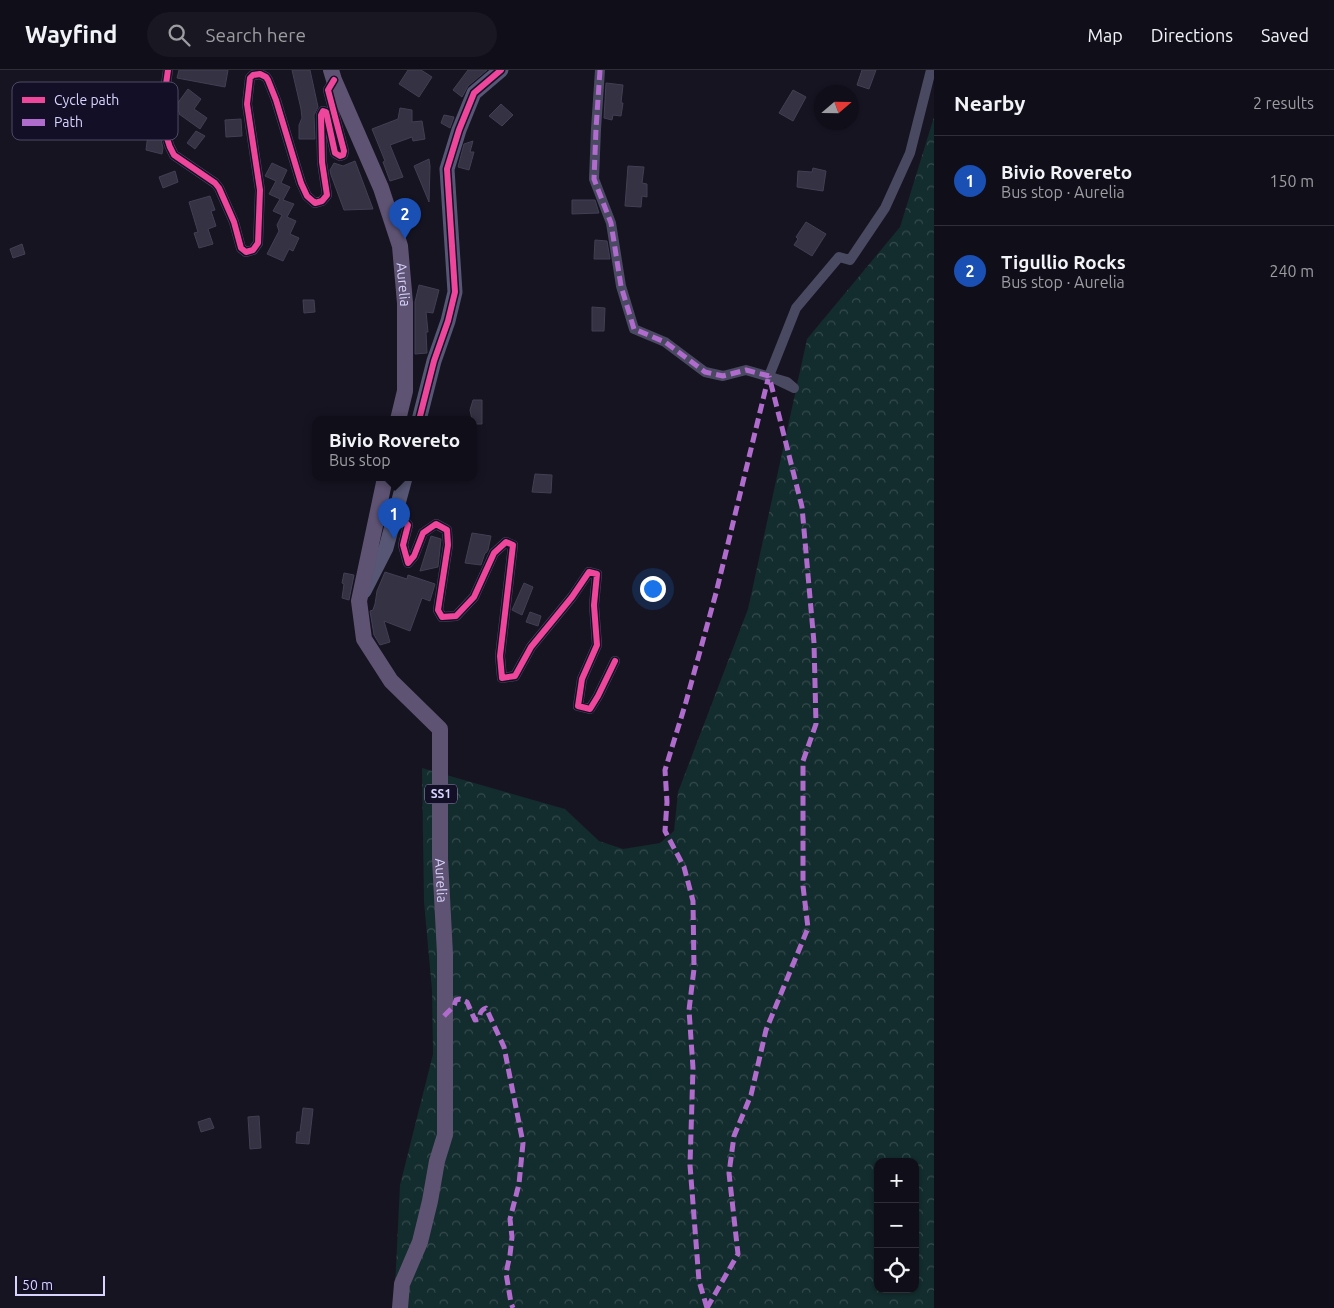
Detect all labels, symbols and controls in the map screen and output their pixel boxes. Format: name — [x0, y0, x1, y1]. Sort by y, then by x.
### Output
search box — [147, 12, 497, 57]
text: Wayfind — [25, 21, 117, 48]
icon: search — [165, 21, 193, 49]
text: Search here — [205, 24, 306, 46]
text: Map — [1087, 25, 1123, 45]
text: Directions — [1151, 25, 1233, 45]
text: Saved — [1261, 25, 1309, 45]
legend — [12, 82, 178, 140]
north arrow — [814, 85, 859, 130]
text: Nearby — [954, 91, 1025, 115]
text: Cycle path — [54, 92, 119, 108]
text: 2 results — [1253, 94, 1314, 112]
text: Path — [54, 114, 83, 130]
text: Bivio Rovereto — [1001, 161, 1132, 183]
text: 1 — [965, 172, 975, 190]
text: 150 m — [1269, 172, 1314, 190]
text: Bus stop · Aurelia — [1001, 183, 1125, 201]
pin: 2 — [389, 198, 421, 239]
text: Tigullio Rocks — [1001, 251, 1126, 273]
street label: Aurelia — [393, 262, 413, 307]
text: 2 — [965, 262, 975, 280]
text: 240 m — [1269, 262, 1314, 280]
text: Bus stop · Aurelia — [1001, 273, 1125, 291]
popup — [312, 416, 477, 481]
text: Bivio Rovereto — [329, 429, 460, 451]
text: Bus stop — [329, 451, 391, 469]
pin: 1 — [378, 498, 410, 539]
your location — [640, 576, 666, 602]
road number: SS1 — [425, 784, 457, 804]
street label: Aurelia — [432, 858, 450, 903]
map controls — [874, 1158, 919, 1293]
button: + — [874, 1158, 919, 1203]
button: − — [874, 1203, 919, 1248]
button: locate — [874, 1248, 919, 1293]
scale bar — [15, 1273, 105, 1296]
text: 50 m — [22, 1277, 53, 1293]

